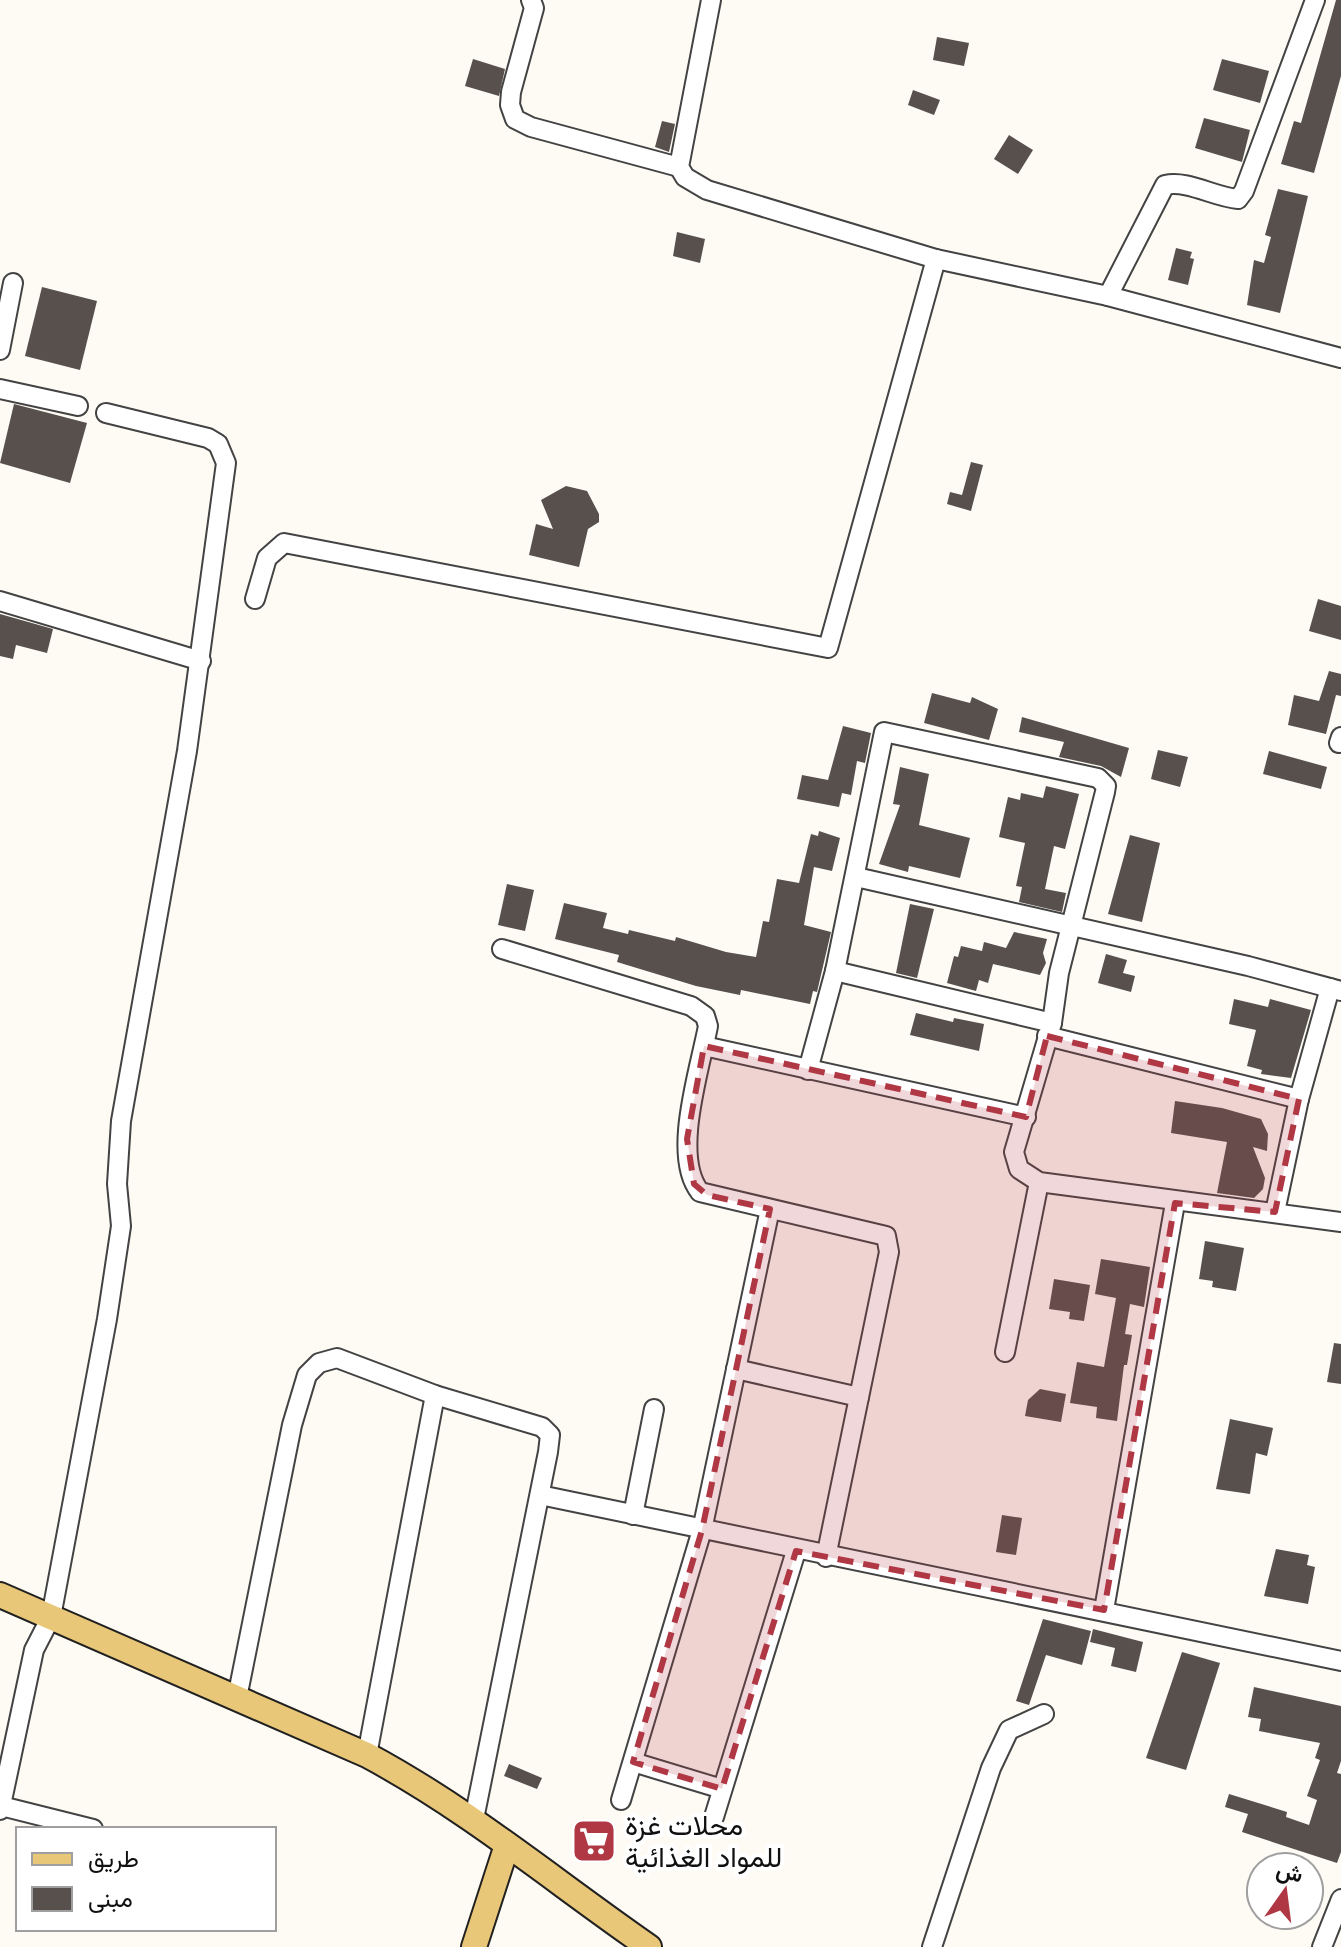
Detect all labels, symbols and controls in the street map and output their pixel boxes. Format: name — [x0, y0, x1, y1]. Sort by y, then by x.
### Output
place label: محلات غزة للمواد الغذائية — [625, 1807, 782, 1875]
supermarket icon: محلات غزة للمواد الغذائية — [570, 1817, 618, 1865]
legend — [16, 1827, 276, 1931]
text: طريق — [88, 1843, 139, 1874]
north arrow — [1245, 1851, 1325, 1931]
text: ش — [1274, 1855, 1306, 1888]
text: مبنى — [88, 1883, 133, 1914]

